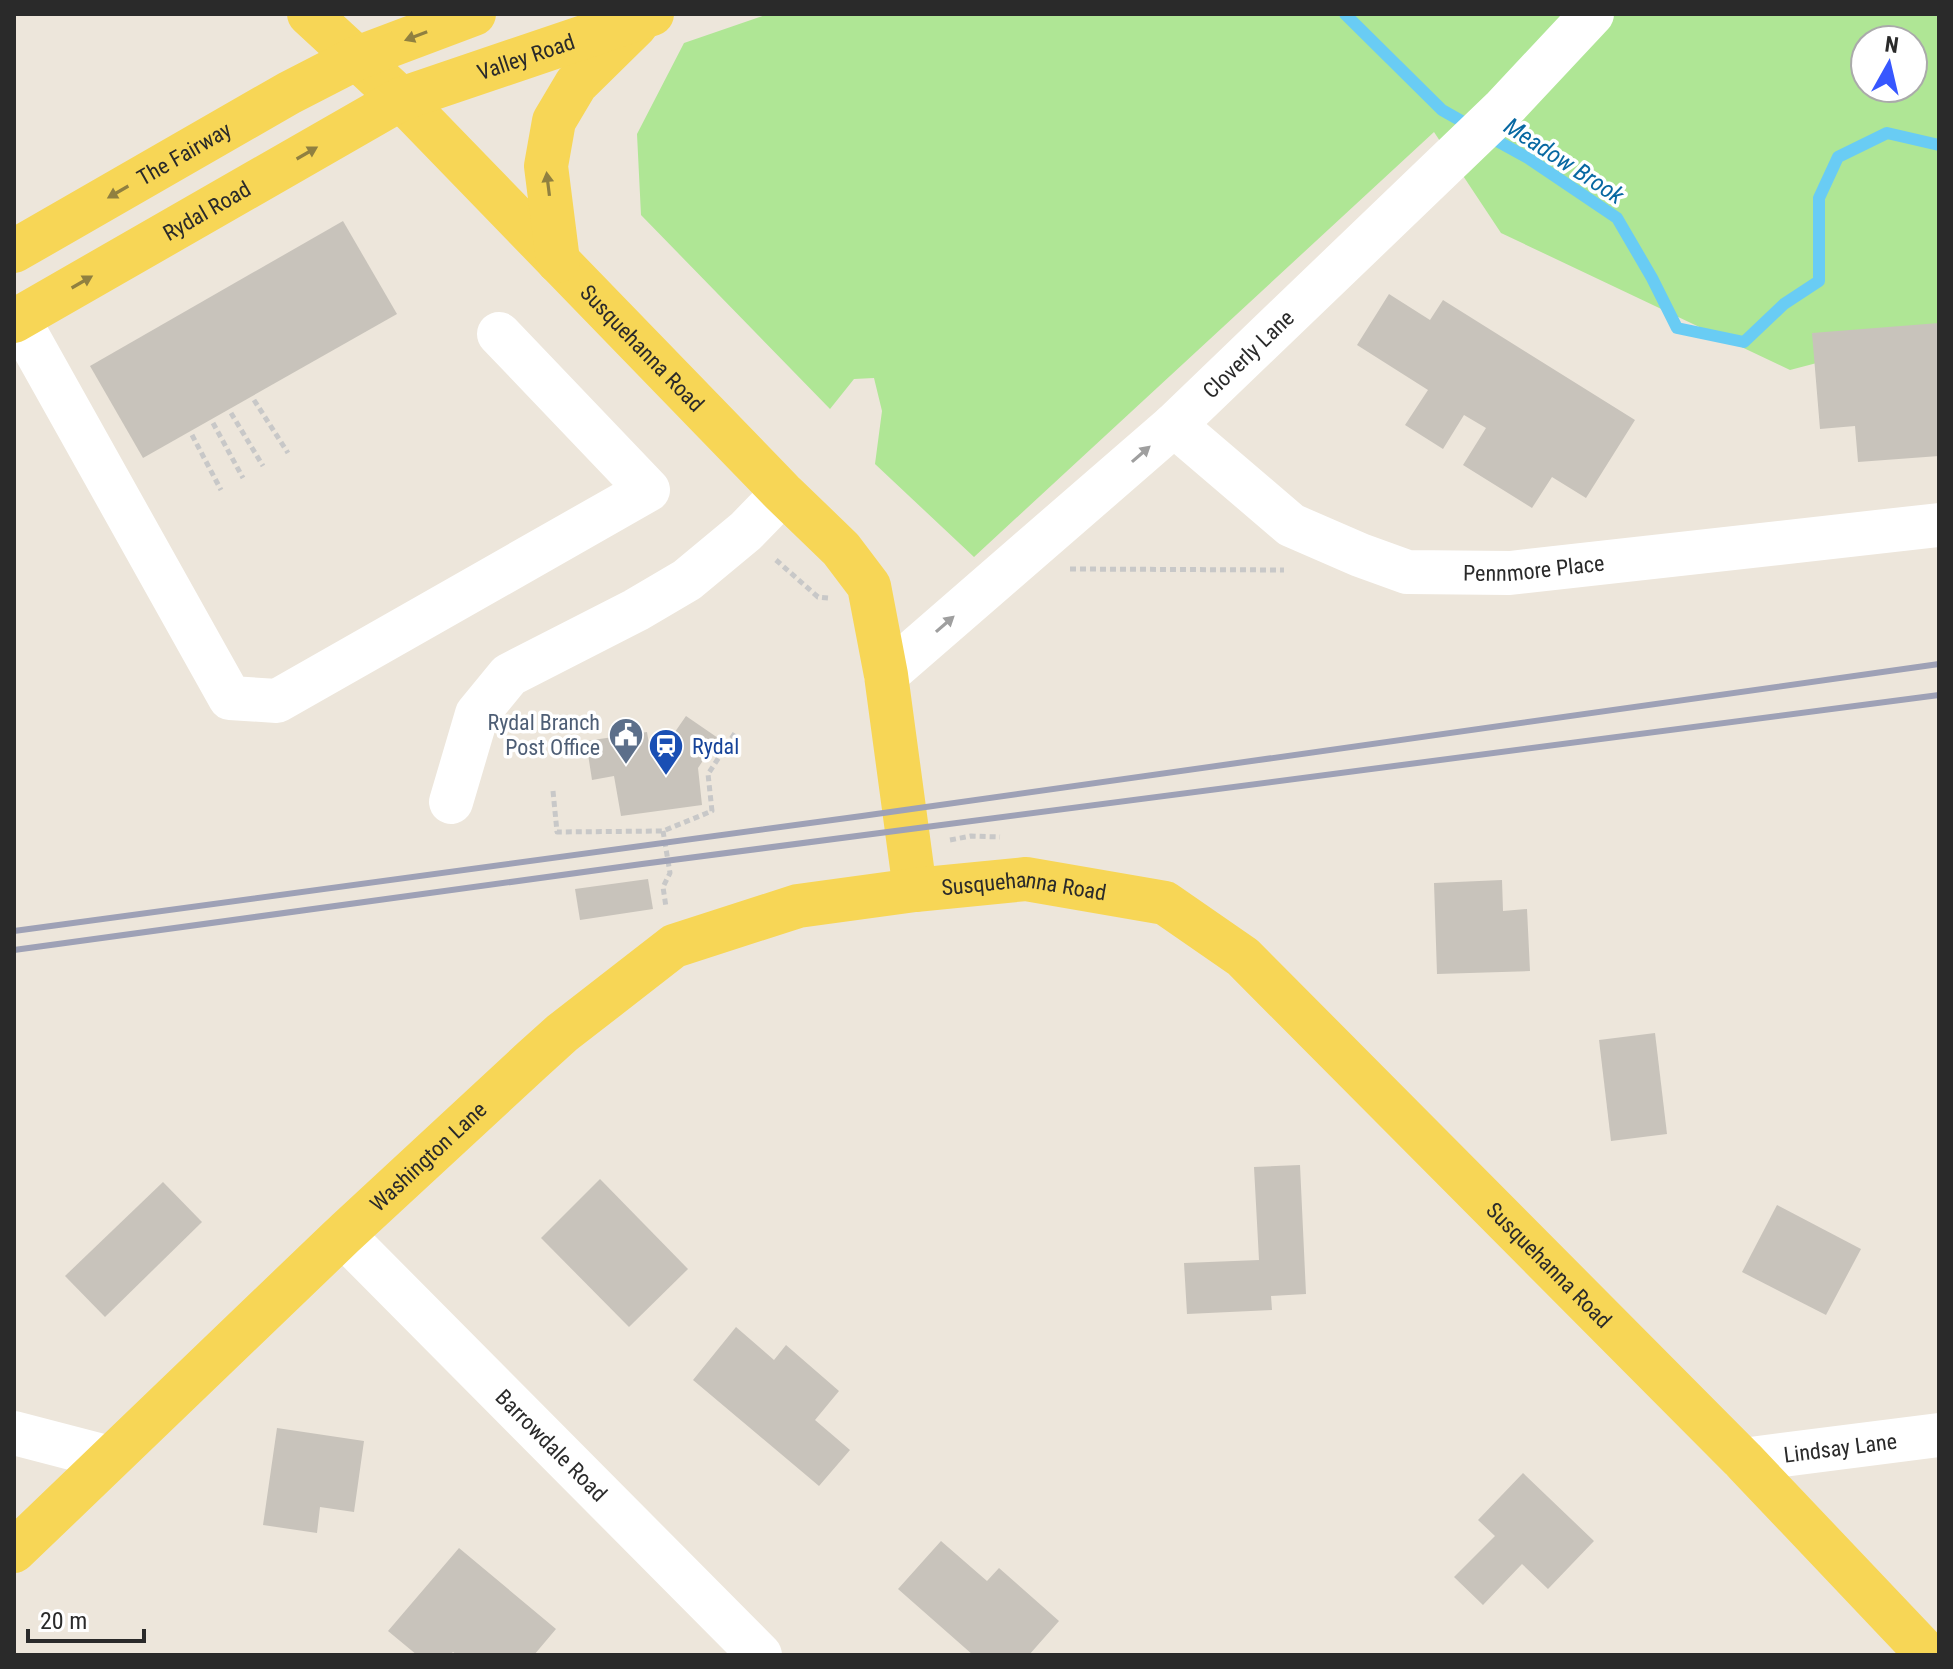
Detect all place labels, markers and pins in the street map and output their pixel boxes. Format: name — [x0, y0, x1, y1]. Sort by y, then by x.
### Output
place label: Rydal Branch Post Office — [487, 710, 600, 760]
public building icon: Rydal Branch Post Office — [607, 716, 645, 766]
station icon: Rydal — [647, 727, 685, 777]
place label: Rydal — [692, 734, 739, 759]

